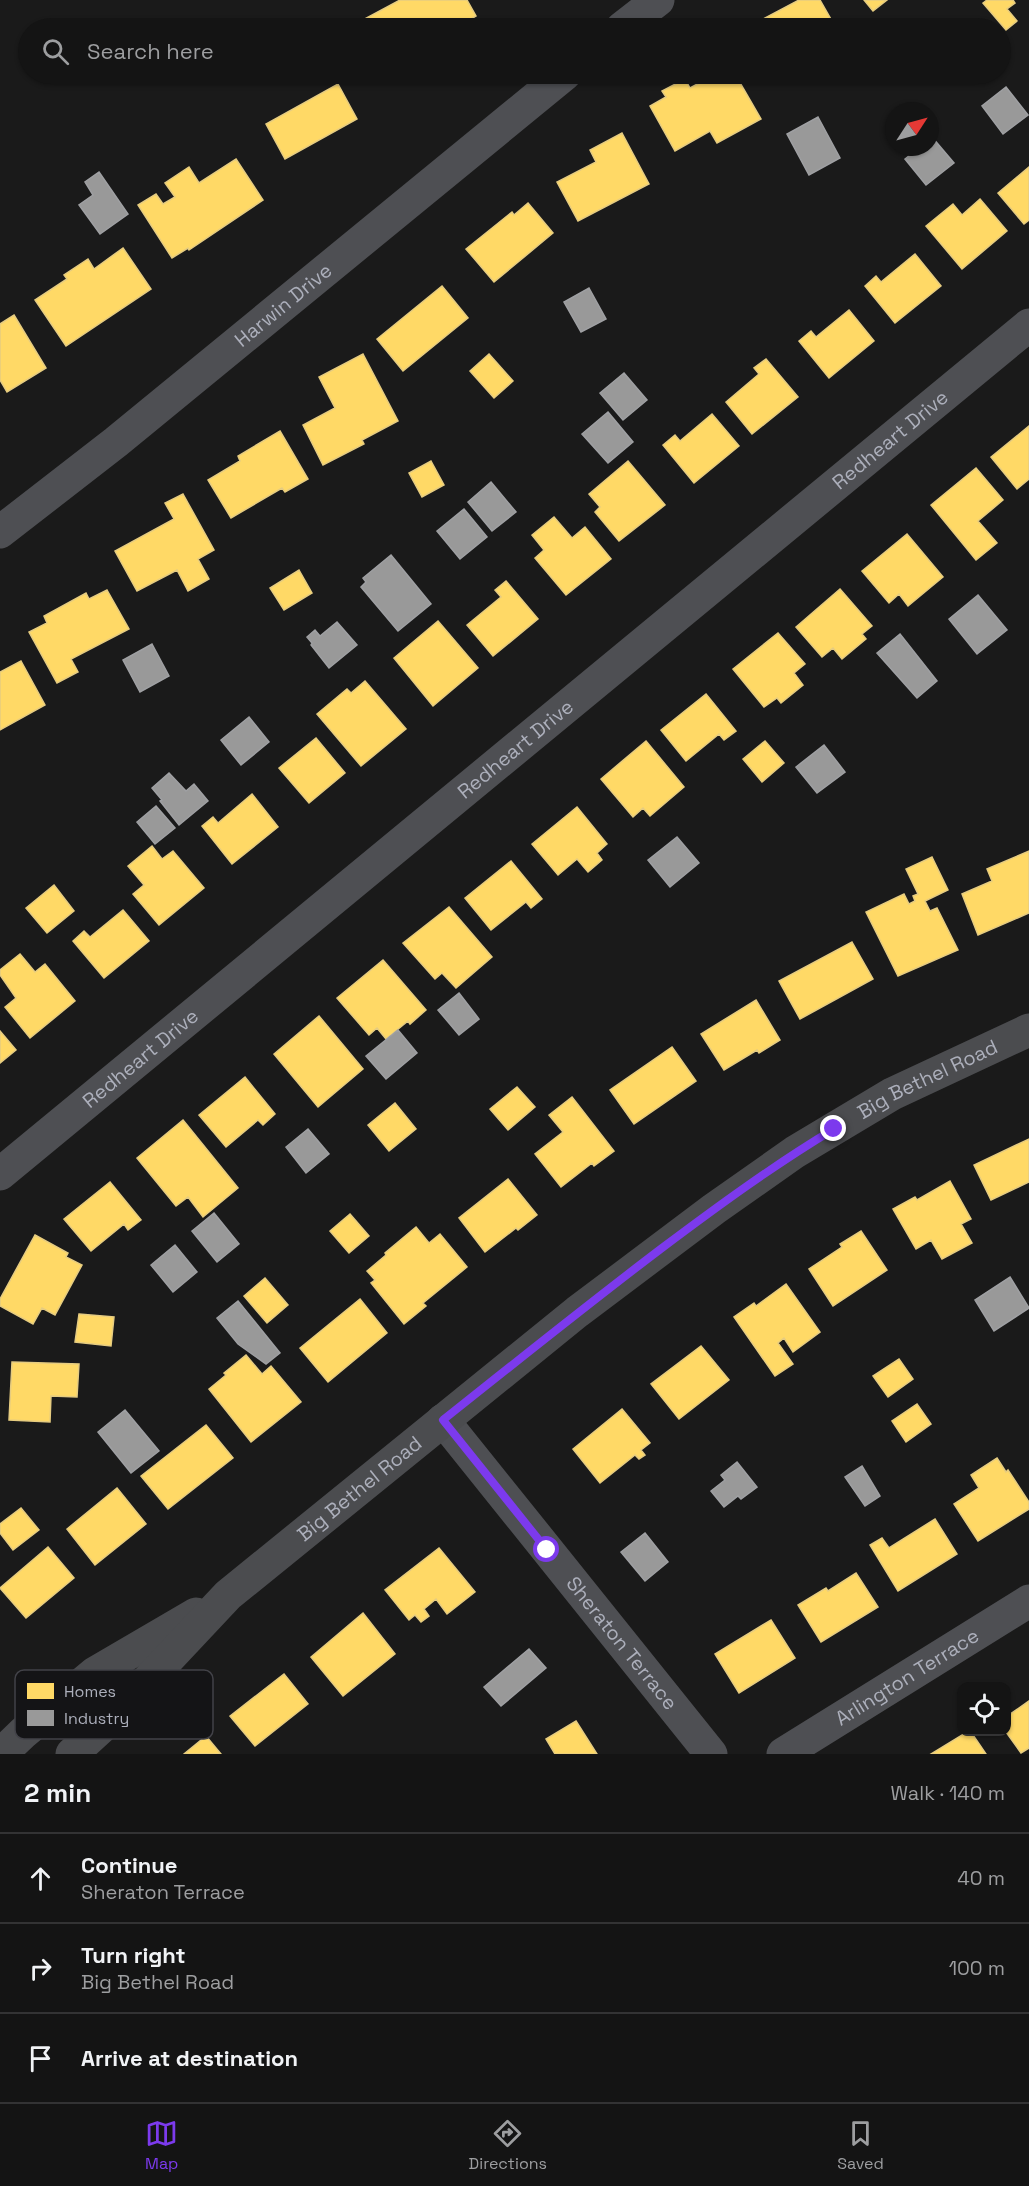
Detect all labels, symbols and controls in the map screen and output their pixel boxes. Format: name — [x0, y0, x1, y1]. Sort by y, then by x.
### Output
search box — [18, 18, 1011, 84]
icon: search — [39, 35, 72, 68]
text: Search here — [87, 37, 214, 65]
north arrow — [885, 102, 939, 156]
street label: Harwin Drive — [229, 257, 337, 353]
street label: Redheart Drive — [827, 384, 953, 495]
street label: Redheart Drive — [452, 693, 579, 804]
street label: Redheart Drive — [77, 1003, 204, 1114]
street label: Big Bethel Road — [852, 1034, 1002, 1125]
route end — [820, 1115, 846, 1141]
street label: Big Bethel Road — [292, 1430, 427, 1547]
route start — [533, 1536, 559, 1562]
street label: Sheraton Terrace — [561, 1571, 683, 1715]
street label: Arlington Terrace — [830, 1622, 984, 1731]
legend — [15, 1670, 213, 1739]
text: Homes — [64, 1681, 116, 1702]
map controls — [957, 1682, 1011, 1736]
button: locate — [957, 1682, 1011, 1736]
text: Industry — [64, 1708, 129, 1729]
text: 2 min — [24, 1776, 91, 1810]
text: Walk · 140 m — [891, 1780, 1005, 1806]
text: Continue — [81, 1851, 177, 1879]
icon: ahead — [24, 1862, 57, 1895]
text: 40 m — [957, 1865, 1005, 1891]
text: Sheraton Terrace — [81, 1879, 245, 1905]
text: Turn right — [81, 1941, 186, 1969]
icon: right — [24, 1952, 57, 1985]
text: 100 m — [949, 1955, 1005, 1981]
text: Big Bethel Road — [81, 1969, 234, 1995]
icon: arrive — [24, 2042, 57, 2075]
text: Arrive at destination — [81, 2044, 298, 2072]
tab: Map — [145, 2117, 178, 2174]
tab: Directions — [469, 2117, 547, 2174]
tab: Saved — [837, 2117, 884, 2174]

